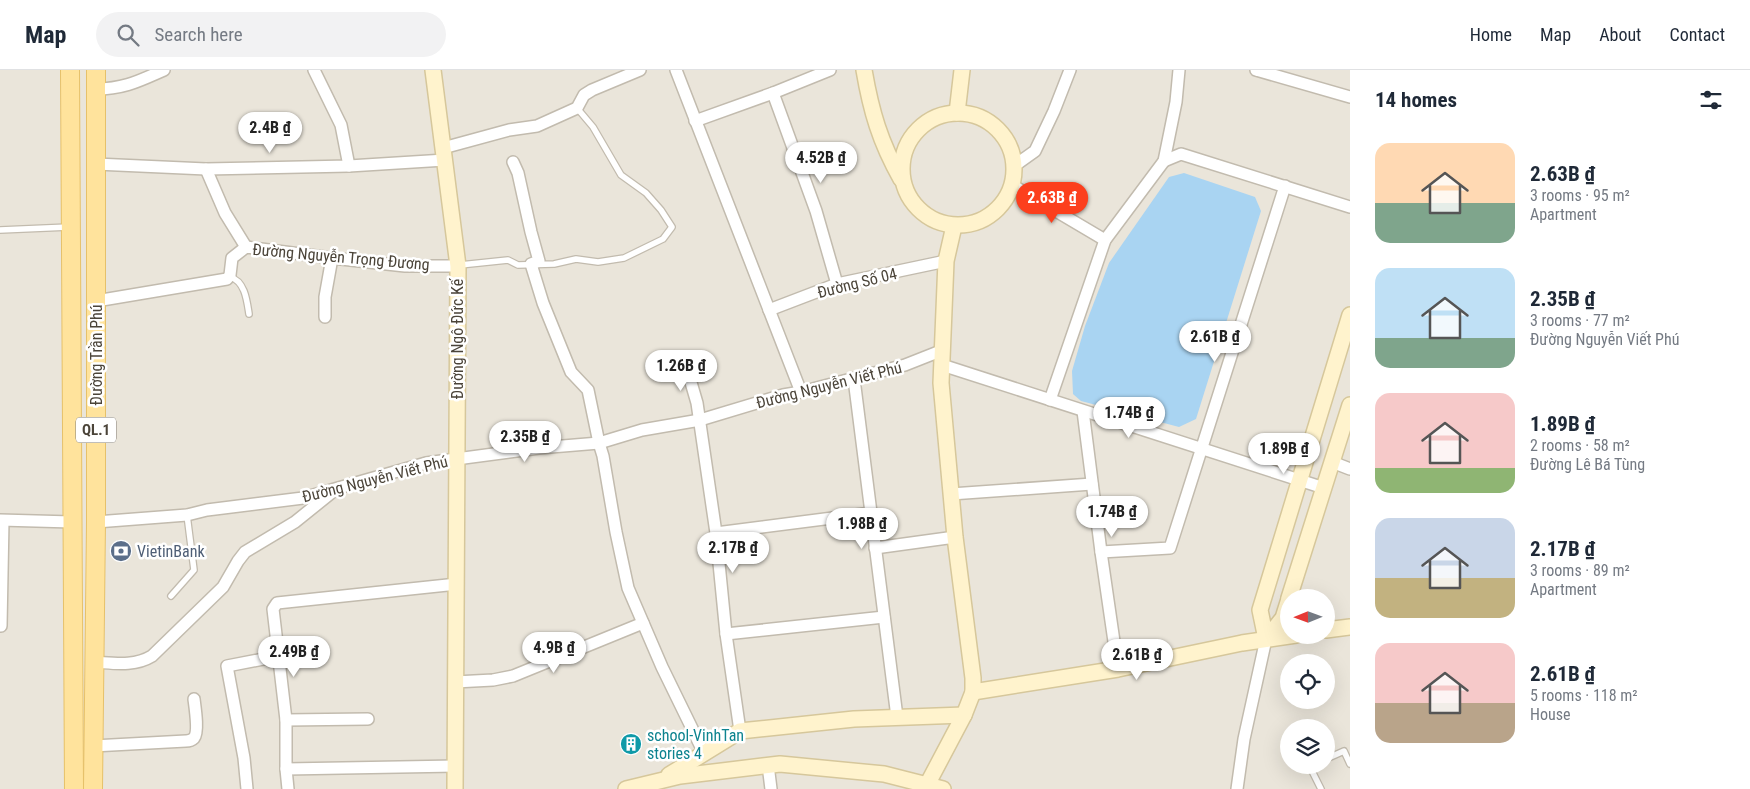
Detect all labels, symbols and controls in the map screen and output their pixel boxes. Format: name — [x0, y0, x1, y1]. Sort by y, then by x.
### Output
search box — [96, 12, 446, 57]
text: Map — [25, 21, 66, 49]
icon: search — [114, 21, 142, 49]
text: Search here — [154, 23, 243, 46]
text: Home — [1470, 24, 1512, 45]
text: Map — [1540, 24, 1571, 45]
text: About — [1599, 24, 1641, 45]
text: Contact — [1669, 24, 1725, 45]
icon: filters — [1697, 86, 1725, 114]
text: 14 homes — [1375, 88, 1457, 112]
pin: 2.4B ₫ — [229, 112, 311, 154]
text: 2.4B ₫ — [249, 118, 291, 137]
pin: 4.52B ₫ — [775, 142, 867, 184]
text: 4.52B ₫ — [796, 148, 846, 167]
text: 2.63B ₫ — [1530, 162, 1595, 186]
icon: home — [1415, 163, 1475, 223]
pin: 2.63B ₫ — [1006, 182, 1098, 224]
text: 3 rooms · 95 m² — [1530, 186, 1630, 205]
text: 2.63B ₫ — [1027, 188, 1077, 207]
text: Apartment — [1530, 205, 1597, 224]
street label: Đường Nguyễn Trọng Đương — [252, 240, 430, 274]
street label: Đường Số 04 — [815, 264, 899, 302]
street label: Đường Ngô Đức Kế — [448, 277, 467, 399]
text: 2.35B ₫ — [1530, 287, 1595, 311]
icon: home — [1415, 288, 1475, 348]
street label: Đường Trần Phú — [87, 305, 106, 405]
text: 3 rooms · 77 m² — [1530, 311, 1630, 330]
pin: 2.61B ₫ — [1169, 320, 1261, 363]
text: 2.61B ₫ — [1190, 327, 1240, 346]
text: Đường Nguyễn Viết Phú — [1530, 330, 1679, 349]
pin: 1.26B ₫ — [635, 350, 727, 392]
text: 1.26B ₫ — [656, 356, 706, 375]
street label: Đường Nguyễn Viết Phú — [754, 358, 904, 412]
pin: 1.74B ₫ — [1083, 396, 1175, 439]
text: 1.74B ₫ — [1104, 403, 1154, 422]
text: 1.89B ₫ — [1530, 412, 1595, 436]
icon: home — [1415, 413, 1475, 473]
road number: QL.1 — [76, 418, 116, 442]
pin: 2.35B ₫ — [479, 420, 571, 463]
text: 2.35B ₫ — [500, 427, 550, 446]
pin: 1.89B ₫ — [1238, 432, 1330, 475]
text: 2 rooms · 58 m² — [1530, 436, 1630, 455]
text: 1.89B ₫ — [1259, 439, 1309, 458]
street label: Đường Nguyễn Viết Phú — [300, 452, 450, 506]
text: Đường Lê Bá Tùng — [1530, 455, 1645, 474]
pin: 1.74B ₫ — [1066, 496, 1158, 538]
text: 1.74B ₫ — [1087, 502, 1137, 521]
pin: 1.98B ₫ — [816, 508, 908, 550]
text: 1.98B ₫ — [837, 514, 887, 533]
pin: 2.17B ₫ — [687, 532, 779, 574]
text: 2.17B ₫ — [1530, 537, 1595, 561]
text: 2.17B ₫ — [708, 538, 758, 557]
icon: home — [1415, 538, 1475, 598]
bank icon: VietinBank — [109, 539, 133, 563]
place label: VietinBank — [137, 542, 205, 561]
text: 3 rooms · 89 m² — [1530, 561, 1630, 580]
text: Apartment — [1530, 580, 1597, 599]
north arrow — [1280, 589, 1335, 644]
map controls — [1280, 589, 1335, 774]
pin: 4.9B ₫ — [513, 632, 595, 674]
pin: 2.49B ₫ — [248, 636, 340, 678]
text: 4.9B ₫ — [533, 638, 575, 657]
pin: 2.61B ₫ — [1091, 638, 1183, 681]
text: 2.49B ₫ — [269, 642, 319, 661]
text: 2.61B ₫ — [1112, 645, 1162, 664]
button: locate — [1280, 654, 1335, 709]
text: 2.61B ₫ — [1530, 662, 1595, 686]
icon: home — [1415, 663, 1475, 723]
text: 5 rooms · 118 m² — [1530, 686, 1638, 705]
text: House — [1530, 705, 1570, 724]
button: layers — [1280, 719, 1335, 774]
place label: school-VinhTan stories 4 — [647, 726, 744, 763]
building icon: school-VinhTan stories 4 — [619, 732, 643, 756]

